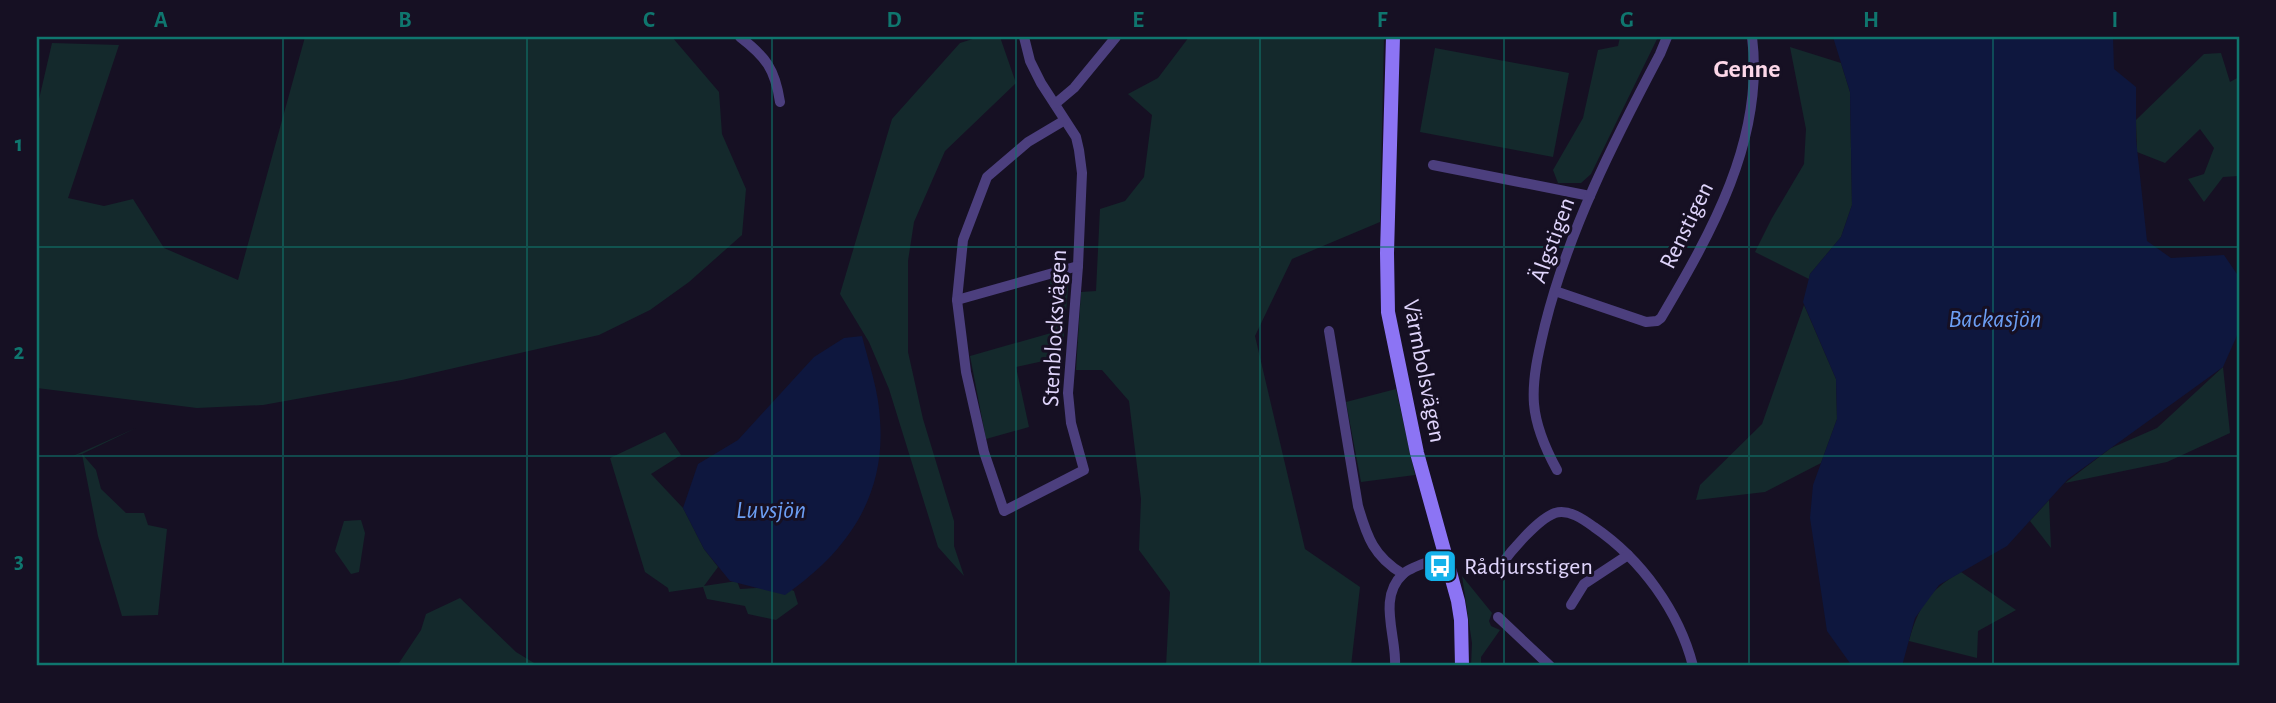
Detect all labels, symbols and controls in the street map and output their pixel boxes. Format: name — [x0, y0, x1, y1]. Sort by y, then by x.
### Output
text: A — [154, 9, 168, 32]
text: B — [398, 9, 412, 32]
text: C — [643, 9, 655, 32]
text: D — [886, 9, 902, 32]
text: E — [1132, 9, 1144, 32]
text: F — [1377, 9, 1388, 32]
text: G — [1620, 9, 1634, 32]
text: H — [1863, 9, 1879, 32]
text: I — [2112, 9, 2118, 32]
district label: Genne — [1713, 56, 1781, 82]
text: 1 — [15, 133, 23, 156]
street label: Renstigen — [1656, 178, 1718, 273]
street label: Älgstigen — [1526, 194, 1579, 286]
street label: Stenblocksvägen — [1039, 249, 1071, 407]
street label: Värmbolsvägen — [1398, 298, 1450, 445]
water label: Backasjön — [1948, 306, 2042, 332]
text: 2 — [14, 341, 25, 364]
water label: Luvsjön — [736, 497, 806, 523]
bus stop icon: Rådjursstigen — [1421, 547, 1459, 585]
text: 3 — [14, 550, 24, 573]
place label: Rådjursstigen — [1464, 555, 1593, 579]

